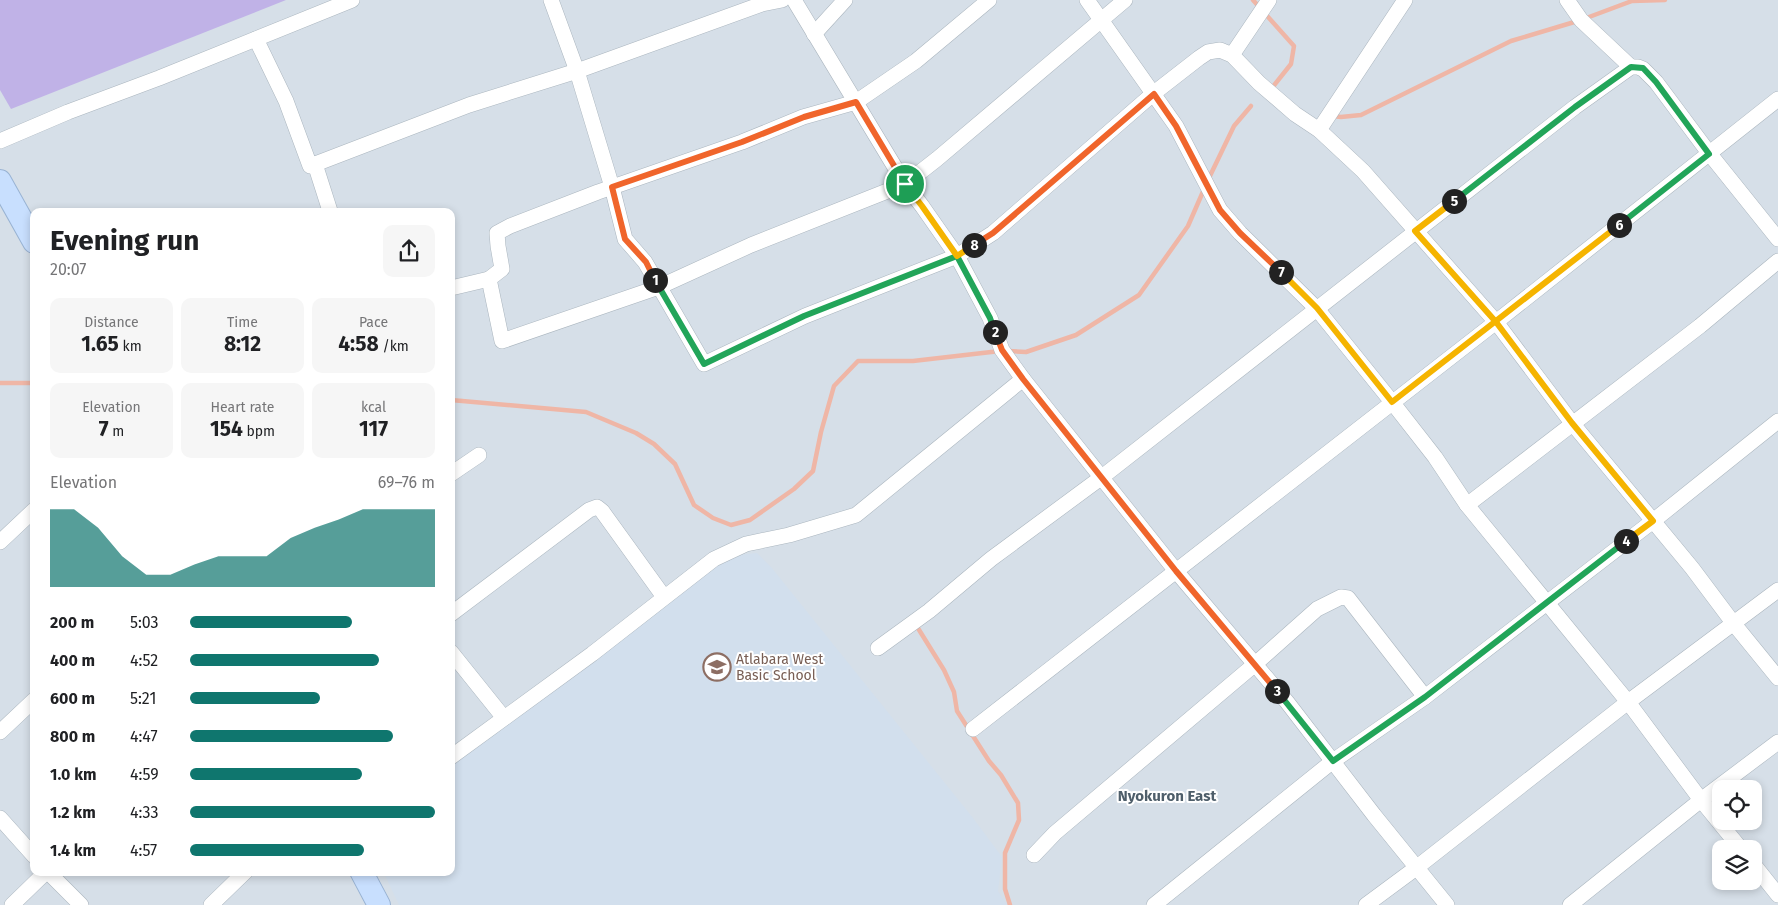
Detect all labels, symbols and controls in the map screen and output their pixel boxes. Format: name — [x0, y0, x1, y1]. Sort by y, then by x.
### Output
pin — [884, 163, 926, 205]
icon: arrive — [891, 170, 919, 198]
pin: 5 — [1442, 188, 1466, 214]
text: 5 — [1451, 193, 1458, 210]
pin: 6 — [1606, 212, 1632, 238]
text: 6 — [1616, 217, 1623, 234]
text: Evening run — [50, 224, 199, 257]
button: share — [383, 225, 435, 277]
pin: 8 — [962, 232, 986, 258]
text: 8 — [970, 237, 979, 254]
text: 20:07 — [50, 260, 86, 279]
pin: 7 — [1268, 260, 1294, 284]
text: 7 — [1278, 264, 1285, 281]
pin: 1 — [642, 268, 668, 292]
text: 1 — [652, 272, 659, 289]
text: Distance — [84, 314, 139, 331]
text: Time — [227, 314, 258, 331]
text: Pace — [359, 314, 388, 331]
pin: 2 — [982, 320, 1008, 344]
text: 2 — [992, 324, 999, 341]
text: 1.65 — [81, 331, 119, 357]
text: 8:12 — [224, 331, 261, 357]
text: 4:58 — [338, 331, 379, 357]
text: km — [119, 338, 142, 355]
text: /km — [379, 338, 409, 355]
text: Elevation — [82, 399, 141, 416]
text: Heart rate — [211, 399, 274, 416]
text: kcal — [361, 399, 386, 416]
text: 7 — [99, 416, 109, 442]
text: 154 — [210, 416, 243, 442]
text: 117 — [359, 416, 388, 442]
text: m — [109, 423, 124, 440]
text: bpm — [243, 423, 275, 440]
text: Elevation — [50, 473, 117, 492]
text: 69–76 m — [378, 473, 435, 492]
pin: 4 — [1614, 528, 1638, 554]
text: 4 — [1623, 533, 1630, 550]
text: 200 m — [50, 613, 94, 632]
text: 5:03 — [130, 613, 159, 632]
text: 400 m — [50, 651, 95, 670]
text: 4:52 — [130, 651, 158, 670]
place label: Atlabara West Basic School — [736, 651, 824, 684]
school or university icon: Atlabara West Basic School — [702, 652, 732, 682]
pin: 3 — [1264, 678, 1290, 704]
text: 3 — [1274, 683, 1281, 700]
text: 600 m — [50, 689, 95, 708]
text: 5:21 — [130, 689, 156, 708]
text: 800 m — [50, 727, 95, 746]
text: 4:47 — [130, 727, 158, 746]
text: 1.0 km — [50, 765, 97, 784]
text: 4:59 — [130, 765, 159, 784]
map controls — [1712, 780, 1762, 890]
button: locate — [1712, 780, 1762, 830]
district label: Nyokuron East — [1118, 787, 1216, 805]
text: 1.2 km — [50, 803, 96, 822]
text: 4:33 — [130, 803, 158, 822]
button: layers — [1712, 840, 1762, 890]
text: 1.4 km — [50, 841, 96, 860]
text: 4:57 — [130, 841, 157, 860]

